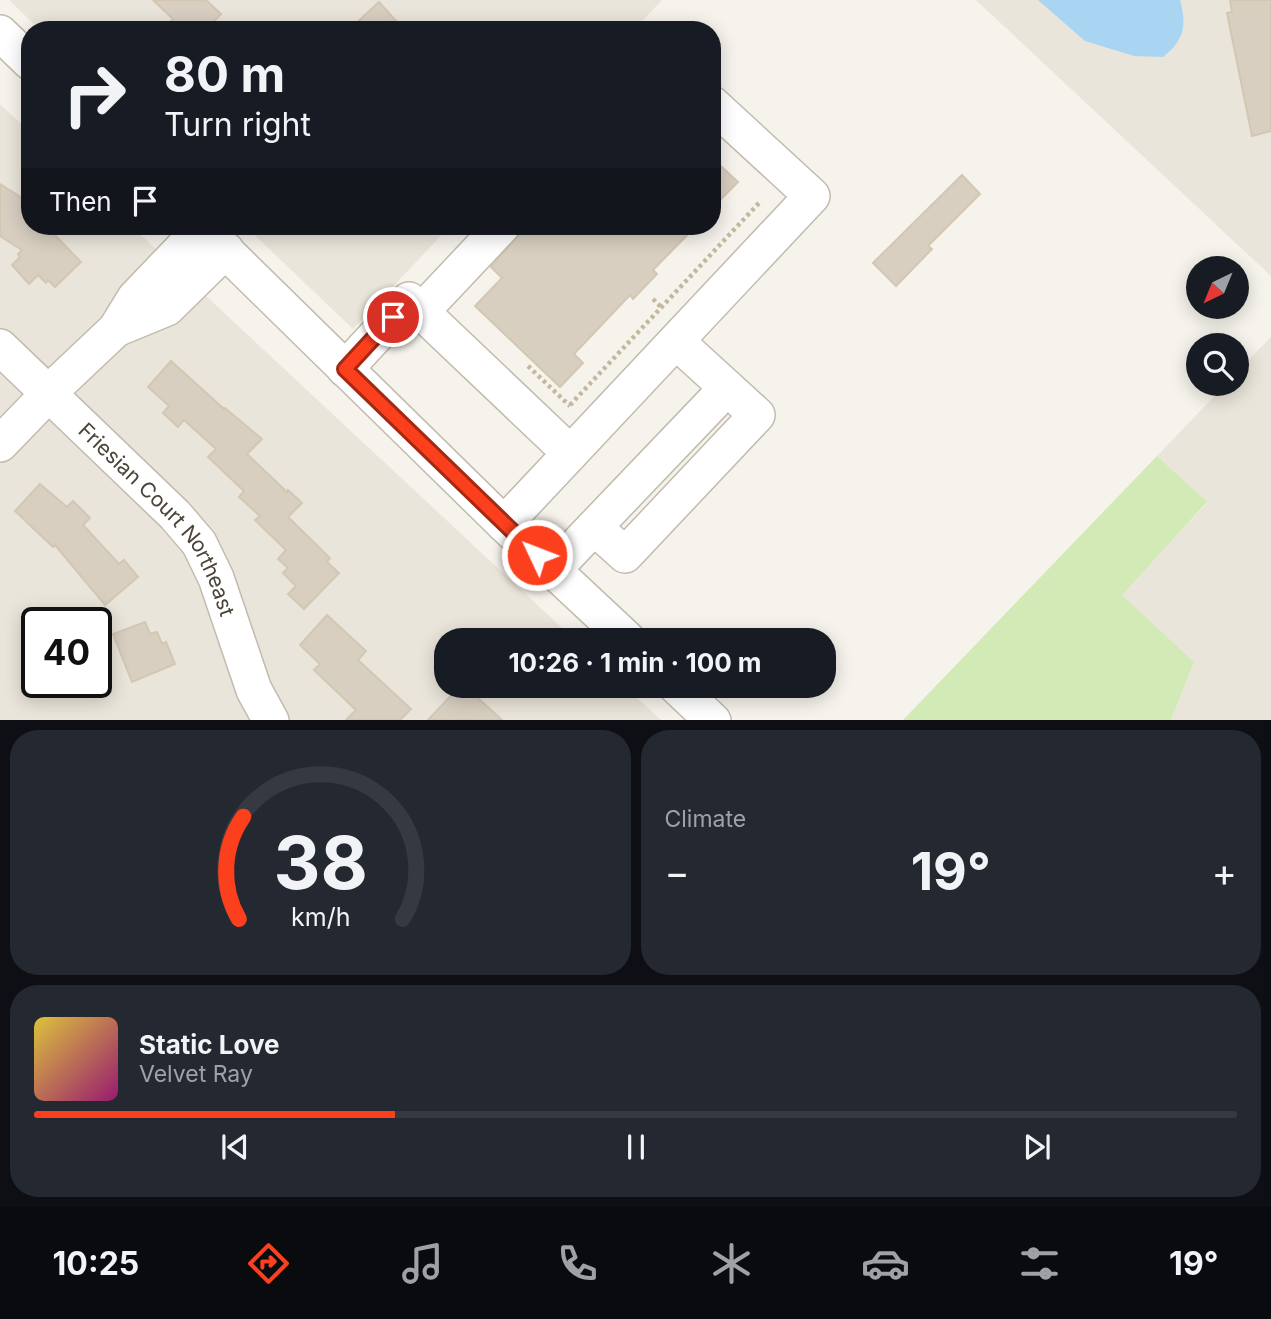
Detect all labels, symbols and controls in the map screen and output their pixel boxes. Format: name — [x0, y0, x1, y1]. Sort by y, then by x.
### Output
text: 80 m — [164, 45, 285, 104]
icon: right — [49, 49, 140, 140]
text: Turn right — [164, 105, 311, 144]
icon: arrive — [126, 182, 164, 220]
text: Then — [49, 186, 112, 217]
north arrow — [1186, 256, 1250, 318]
map controls — [1186, 256, 1249, 396]
pin — [363, 287, 423, 347]
icon: arrive — [374, 298, 412, 336]
button: search — [1186, 333, 1249, 396]
street label: Friesian Court Northeast — [74, 417, 240, 619]
position arrow — [500, 518, 574, 592]
speed limit sign: 40 — [21, 607, 112, 698]
text: 10:26 · 1 min · 100 m — [508, 647, 762, 678]
text: Climate — [665, 805, 746, 833]
text: 38 — [273, 818, 367, 907]
text: 19° — [911, 840, 991, 903]
text: − — [665, 849, 690, 895]
text: + — [1212, 849, 1237, 895]
text: km/h — [291, 901, 350, 931]
text: Static Love — [139, 1029, 280, 1060]
text: Velvet Ray — [139, 1060, 253, 1088]
icon: previous — [216, 1128, 254, 1166]
icon: pause — [617, 1128, 655, 1166]
icon: next — [1018, 1128, 1056, 1166]
icon: directions — [244, 1239, 293, 1288]
icon: music — [398, 1239, 447, 1288]
icon: phone — [553, 1239, 602, 1288]
icon: climate — [707, 1239, 756, 1288]
icon: car — [861, 1239, 910, 1288]
icon: filters — [1015, 1239, 1064, 1288]
text: 10:25 — [53, 1244, 139, 1283]
text: 19° — [1169, 1244, 1218, 1283]

